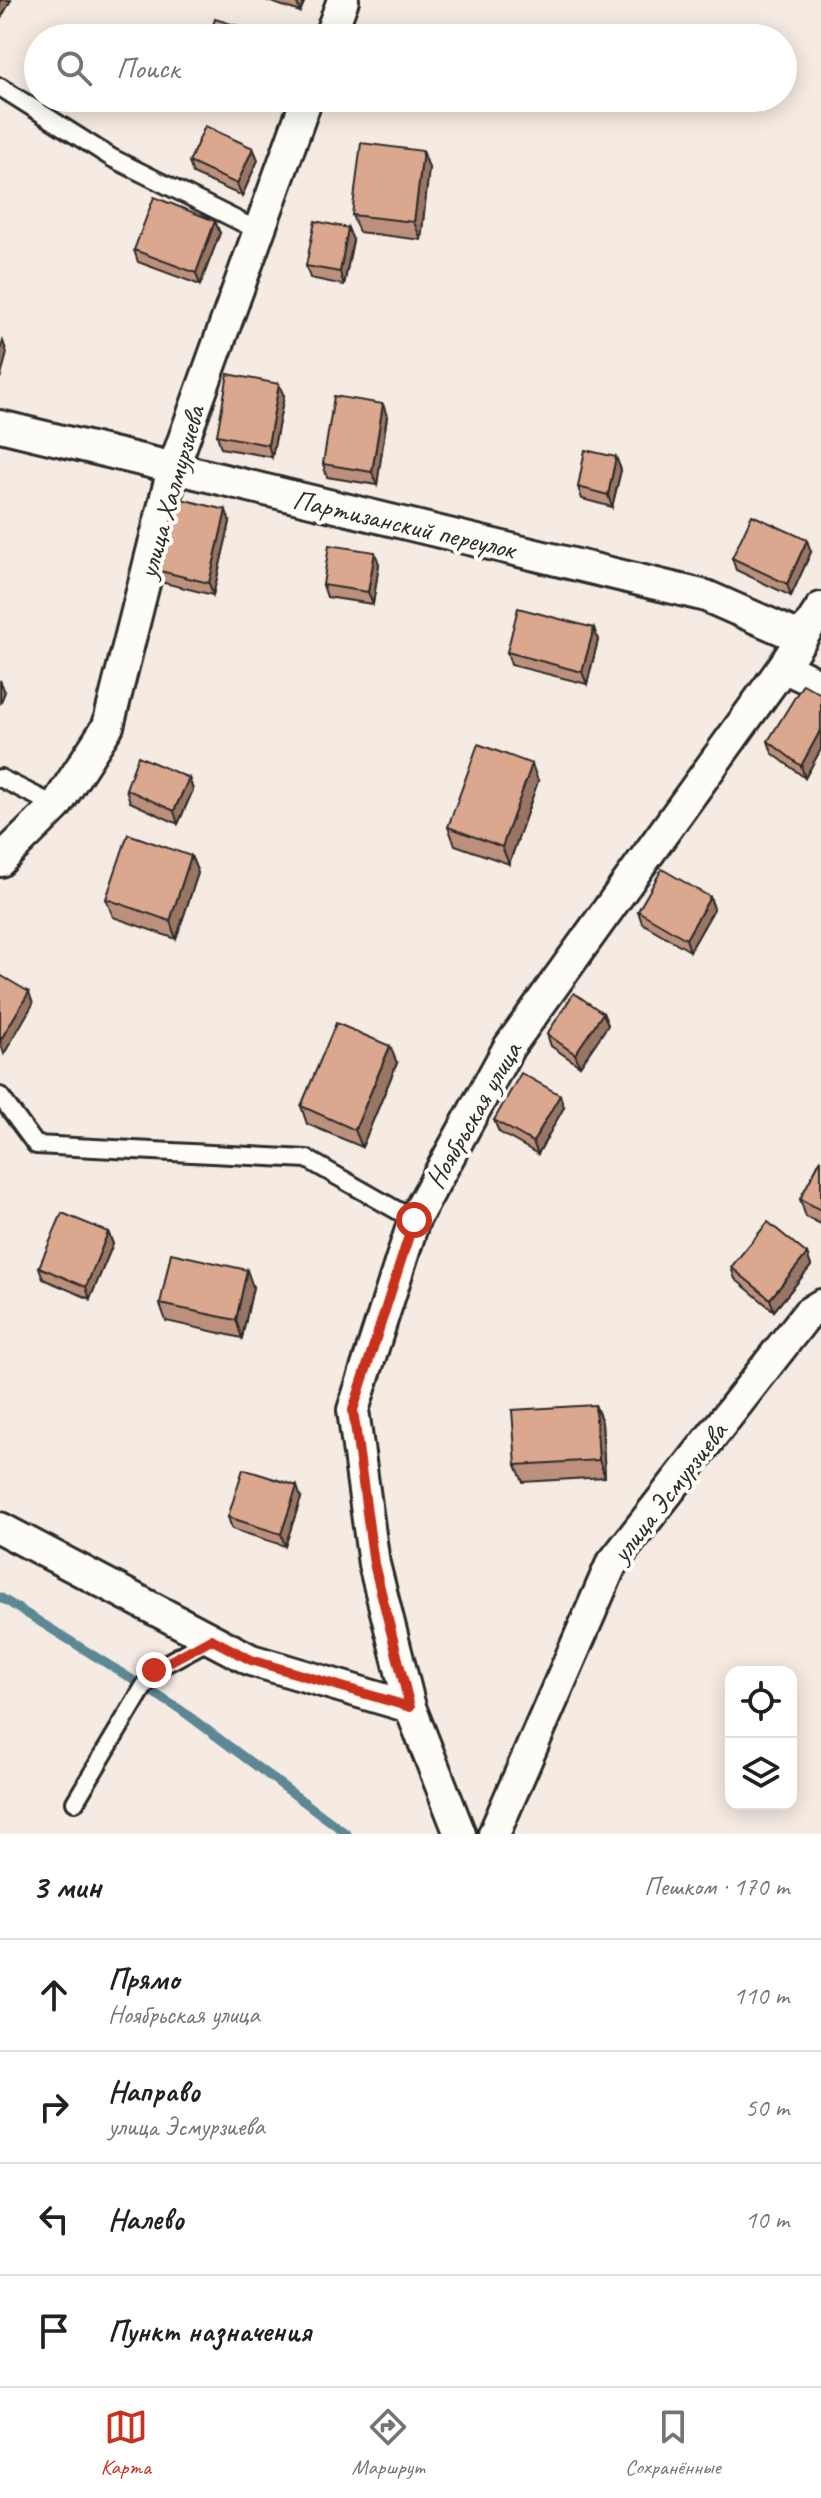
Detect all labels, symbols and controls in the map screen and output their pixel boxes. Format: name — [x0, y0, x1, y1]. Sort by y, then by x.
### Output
search box — [24, 24, 797, 112]
icon: search — [52, 46, 96, 90]
text: Поиск — [116, 49, 179, 87]
street label: улица Халмурзиева — [129, 400, 213, 584]
street label: Партизанский переулок — [290, 481, 521, 567]
street label: Ноябрьская улица — [417, 1034, 530, 1194]
route start — [396, 1202, 432, 1238]
street label: улица Эсмурзиева — [602, 1413, 736, 1571]
route end — [136, 1652, 172, 1688]
map controls — [725, 1666, 797, 1810]
button: locate — [725, 1666, 797, 1738]
button: layers — [725, 1738, 797, 1810]
text: 3 мин — [32, 1865, 101, 1908]
text: Пешком · 170 m — [644, 1870, 789, 1903]
text: Прямо — [108, 1960, 179, 1998]
icon: ahead — [32, 1973, 76, 2017]
text: 110 m — [733, 1979, 789, 2012]
text: Ноябрьская улица — [108, 1998, 260, 2031]
text: Направо — [108, 2072, 200, 2110]
icon: right — [32, 2085, 76, 2129]
text: 50 m — [745, 2091, 789, 2124]
text: улица Эсмурзиева — [108, 2110, 265, 2143]
icon: left — [32, 2197, 76, 2241]
text: Налево — [108, 2200, 184, 2238]
text: 10 m — [745, 2203, 789, 2236]
icon: arrive — [32, 2309, 76, 2353]
text: Пункт назначения — [108, 2312, 311, 2350]
tab: Карта — [100, 2405, 151, 2481]
tab: Маршрут — [352, 2405, 424, 2481]
tab: Сохранённые — [625, 2405, 721, 2481]

